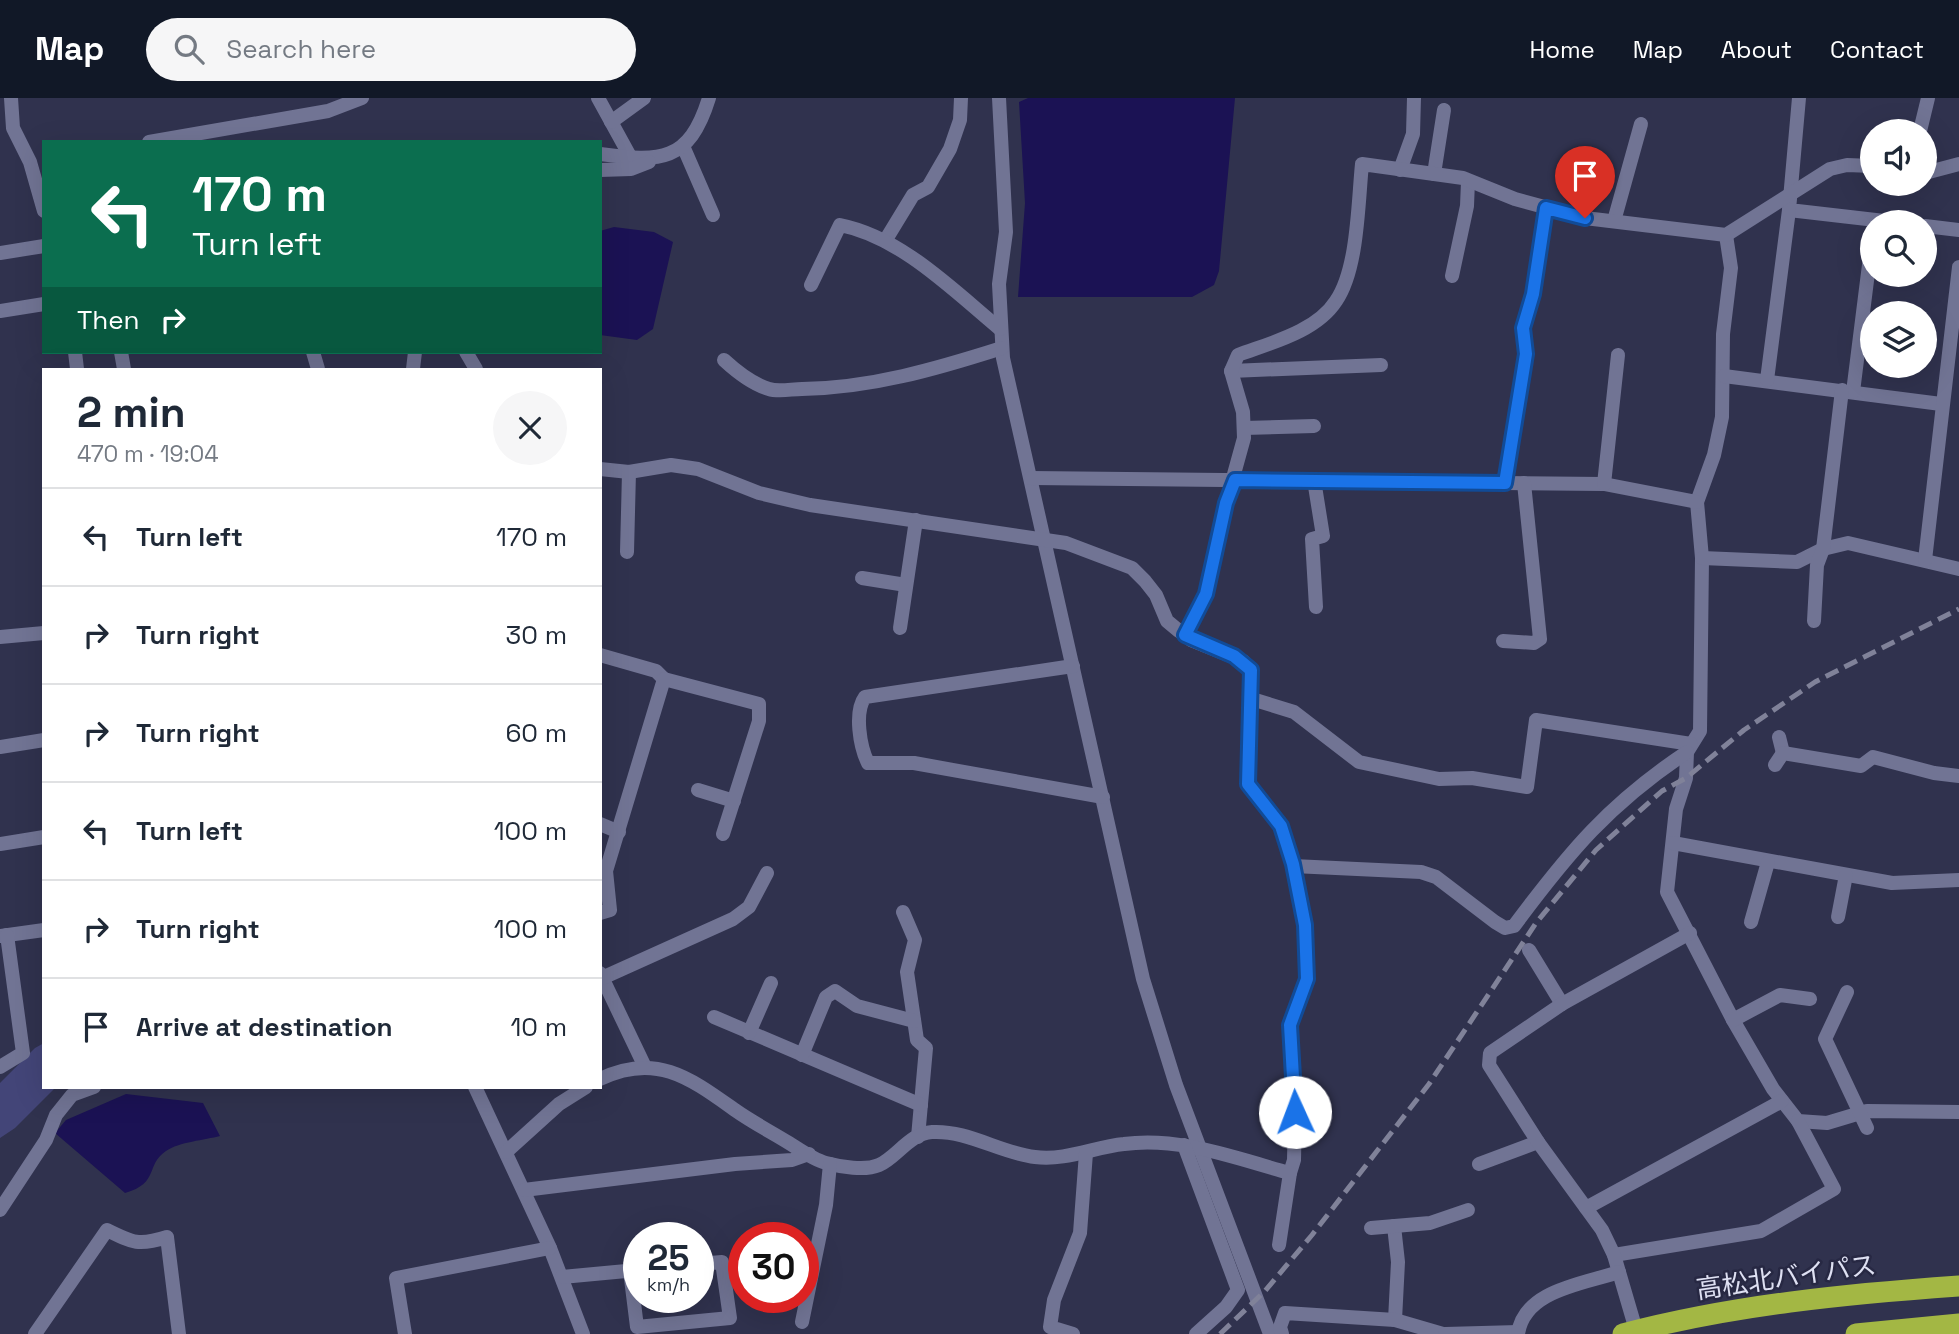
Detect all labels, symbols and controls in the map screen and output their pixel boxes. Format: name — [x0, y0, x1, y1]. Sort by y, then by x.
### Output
search box — [146, 18, 636, 81]
text: Map — [35, 28, 104, 70]
icon: search — [170, 30, 208, 68]
text: Search here — [226, 32, 376, 66]
text: Home — [1529, 34, 1595, 65]
text: Map — [1633, 34, 1683, 65]
text: About — [1721, 34, 1792, 65]
text: Contact — [1830, 34, 1924, 65]
map controls — [1860, 119, 1937, 378]
button: sound — [1860, 119, 1937, 196]
pin — [1555, 146, 1615, 218]
icon: arrive — [1566, 157, 1604, 195]
text: 170 m — [192, 163, 327, 225]
icon: left — [77, 168, 168, 259]
button: search — [1860, 210, 1937, 287]
text: Turn left — [192, 224, 322, 264]
icon: right — [154, 301, 192, 339]
button: layers — [1860, 301, 1937, 378]
text: Then — [77, 303, 140, 337]
text: 2 min — [77, 386, 186, 439]
button: close — [493, 391, 567, 465]
text: 470 m · 19:04 — [77, 439, 219, 469]
icon: left — [77, 518, 115, 556]
text: Turn left — [136, 520, 243, 554]
text: 170 m — [496, 520, 567, 554]
icon: right — [77, 616, 115, 654]
text: Turn right — [136, 618, 260, 652]
text: 30 m — [506, 618, 567, 652]
icon: right — [77, 714, 115, 752]
text: Turn right — [136, 716, 260, 750]
text: 60 m — [505, 716, 567, 750]
icon: left — [77, 812, 115, 850]
text: Turn left — [136, 814, 243, 848]
text: 100 m — [494, 814, 567, 848]
icon: right — [77, 910, 115, 948]
text: Turn right — [136, 912, 260, 946]
text: 100 m — [494, 912, 567, 946]
icon: arrive — [77, 1008, 115, 1046]
text: Arrive at destination — [136, 1010, 393, 1044]
text: 10 m — [510, 1010, 567, 1044]
position arrow — [1258, 1075, 1332, 1149]
speed limit sign: 30 — [728, 1222, 819, 1313]
text: 25 — [648, 1236, 689, 1280]
street label: 高松北バイパス — [1694, 1248, 1878, 1306]
text: km/h — [647, 1273, 690, 1296]

